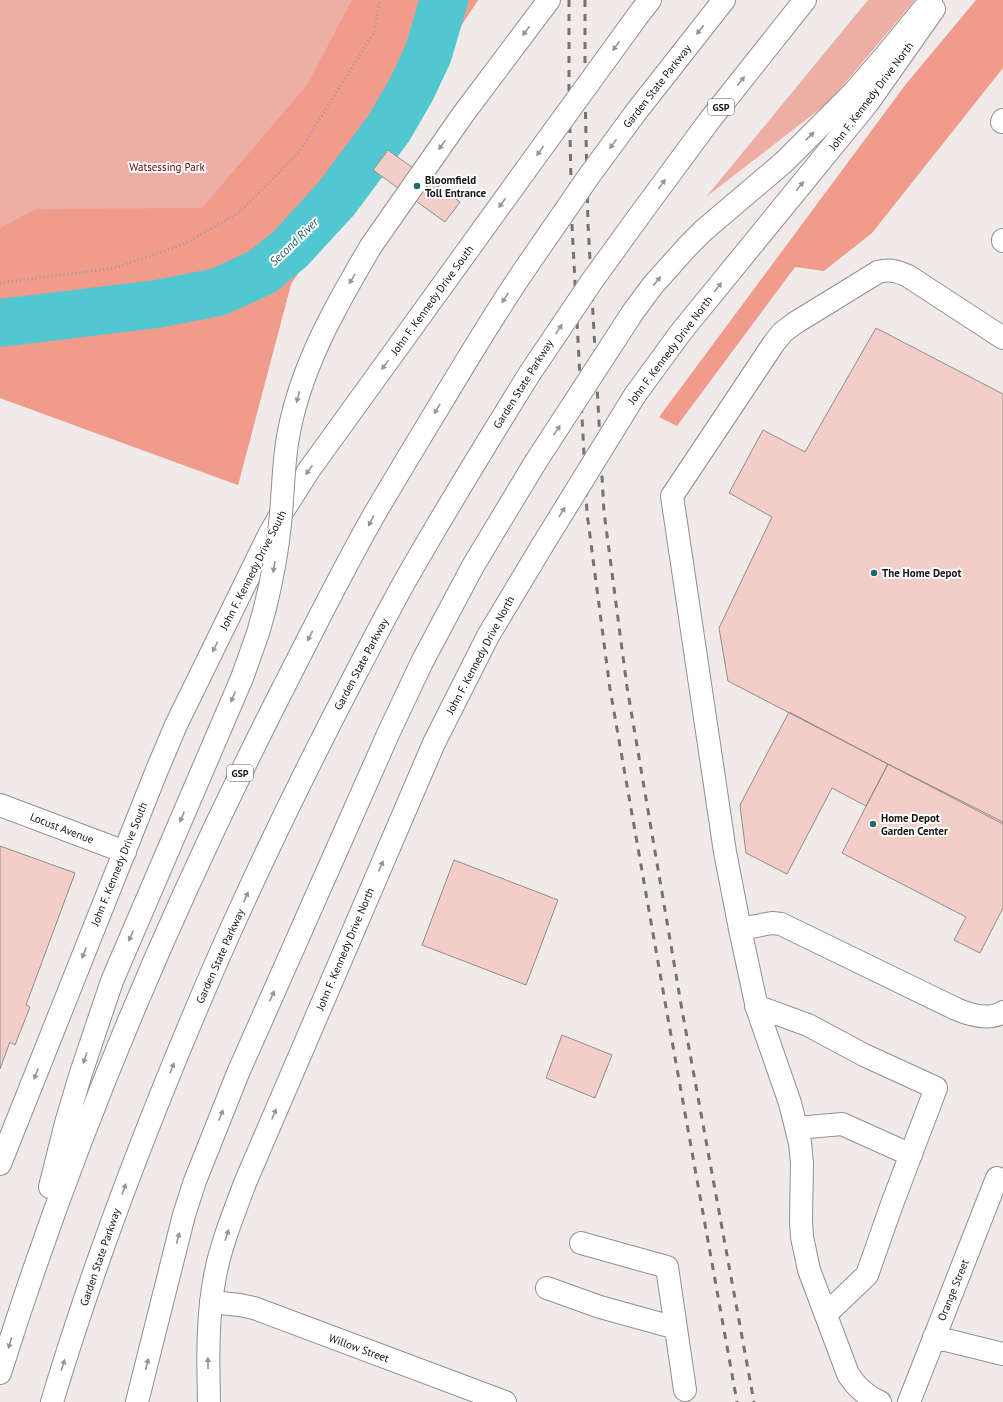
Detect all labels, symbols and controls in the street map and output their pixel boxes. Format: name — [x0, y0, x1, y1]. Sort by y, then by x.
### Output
one-way arrow — [696, 25, 704, 36]
one-way arrow — [521, 26, 530, 37]
street label: John F. Kennedy Drive North — [825, 39, 916, 154]
one-way arrow — [612, 41, 620, 51]
street label: Garden State Parkway — [620, 41, 695, 131]
one-way arrow — [736, 75, 745, 86]
road number: GSP — [708, 99, 734, 115]
one-way arrow — [805, 131, 815, 141]
one-way arrow — [609, 138, 617, 149]
one-way arrow — [438, 139, 446, 150]
one-way arrow — [536, 146, 544, 156]
park label: Watsessing Park — [129, 160, 205, 174]
place label: Bloomfield Toll Entrance — [425, 173, 486, 200]
one-way arrow — [657, 179, 665, 189]
one-way arrow — [796, 180, 805, 191]
marker: Bloomfield Toll Entrance — [412, 181, 422, 191]
one-way arrow — [498, 198, 506, 208]
water label: Second River — [266, 214, 322, 269]
street label: John F. Kennedy Drive South — [387, 242, 477, 358]
one-way arrow — [348, 273, 355, 285]
one-way arrow — [652, 276, 661, 287]
one-way arrow — [714, 281, 723, 292]
one-way arrow — [501, 293, 509, 303]
street label: John F. Kennedy Drive North — [624, 293, 715, 408]
one-way arrow — [555, 323, 563, 334]
street label: Garden State Parkway — [490, 336, 557, 431]
one-way arrow — [381, 360, 389, 370]
one-way arrow — [295, 392, 301, 404]
one-way arrow — [434, 403, 441, 415]
one-way arrow — [553, 425, 561, 435]
one-way arrow — [305, 465, 313, 476]
one-way arrow — [559, 506, 566, 518]
street label: John F. Kennedy Drive South — [216, 508, 289, 633]
one-way arrow — [368, 515, 375, 527]
one-way arrow — [271, 561, 277, 573]
place label: The Home Depot — [882, 566, 961, 580]
marker: The Home Depot — [869, 568, 879, 578]
street label: John F. Kennedy Drive North — [442, 593, 517, 717]
street label: Garden State Parkway — [331, 615, 392, 713]
one-way arrow — [307, 630, 313, 641]
one-way arrow — [212, 641, 218, 652]
one-way arrow — [230, 692, 236, 704]
road number: GSP — [227, 765, 253, 781]
street label: John F. Kennedy Drive South — [87, 800, 150, 929]
street label: Locust Avenue — [28, 809, 96, 847]
one-way arrow — [179, 811, 185, 822]
place label: Home Depot Garden Center — [881, 811, 948, 838]
marker: Home Depot Garden Center — [868, 819, 878, 829]
one-way arrow — [378, 860, 384, 872]
street label: John F. Kennedy Drive North — [312, 886, 377, 1013]
one-way arrow — [243, 891, 249, 903]
street label: Garden State Parkway — [193, 906, 248, 1006]
one-way arrow — [128, 931, 134, 942]
one-way arrow — [81, 947, 87, 959]
one-way arrow — [269, 990, 276, 1002]
one-way arrow — [82, 1052, 88, 1064]
one-way arrow — [169, 1062, 175, 1074]
one-way arrow — [33, 1068, 39, 1080]
one-way arrow — [272, 1108, 278, 1120]
one-way arrow — [218, 1109, 224, 1121]
one-way arrow — [122, 1183, 128, 1195]
street label: Garden State Parkway — [77, 1205, 124, 1308]
one-way arrow — [224, 1229, 230, 1241]
one-way arrow — [175, 1232, 181, 1244]
street label: Orange Street — [934, 1257, 972, 1323]
street label: Willow Street — [327, 1331, 391, 1365]
one-way arrow — [6, 1337, 12, 1349]
one-way arrow — [205, 1356, 211, 1369]
one-way arrow — [61, 1358, 67, 1370]
one-way arrow — [145, 1358, 151, 1370]

